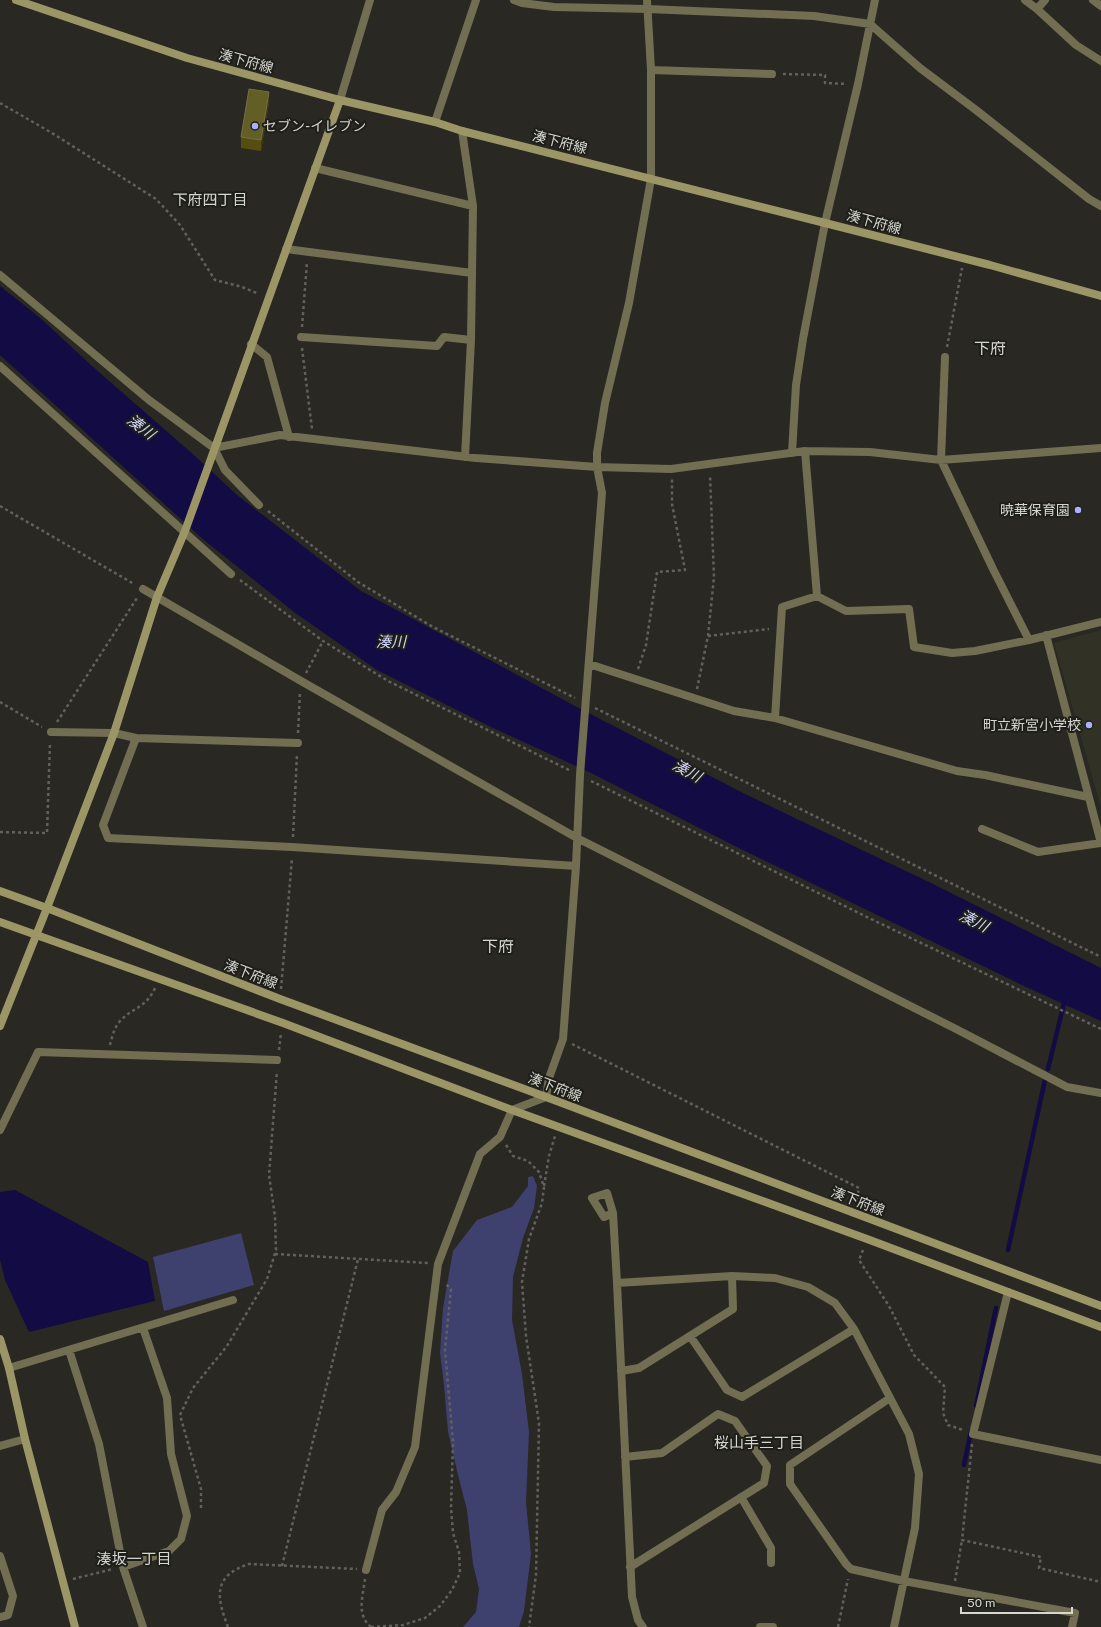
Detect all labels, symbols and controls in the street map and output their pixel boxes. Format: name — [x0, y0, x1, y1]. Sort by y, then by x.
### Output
street label: 湊下府線 — [217, 46, 275, 76]
place label: セブン-イレブン — [263, 118, 366, 134]
marker: セブン-イレブン — [250, 121, 260, 131]
street label: 湊下府線 — [531, 127, 589, 157]
district label: 下府四丁目 — [172, 191, 248, 208]
street label: 湊下府線 — [845, 207, 903, 237]
district label: 下府 — [974, 339, 1006, 358]
water label: 湊川 — [124, 411, 160, 444]
place label: 暁華保育園 — [1000, 502, 1070, 518]
marker: 暁華保育園 — [1073, 505, 1083, 515]
water label: 湊川 — [376, 633, 408, 650]
place label: 町立新宮小学校 — [983, 717, 1081, 733]
marker: 町立新宮小学校 — [1084, 720, 1094, 730]
water label: 湊川 — [670, 756, 706, 786]
water label: 湊川 — [957, 906, 993, 936]
district label: 下府 — [482, 937, 514, 956]
street label: 湊下府線 — [222, 956, 280, 992]
street label: 湊下府線 — [526, 1069, 584, 1105]
street label: 湊下府線 — [829, 1183, 887, 1219]
district label: 桜山手三丁目 — [714, 1434, 804, 1451]
district label: 湊坂一丁目 — [96, 1550, 172, 1567]
scale bar — [961, 1589, 1072, 1615]
text: 50 m — [967, 1596, 995, 1610]

